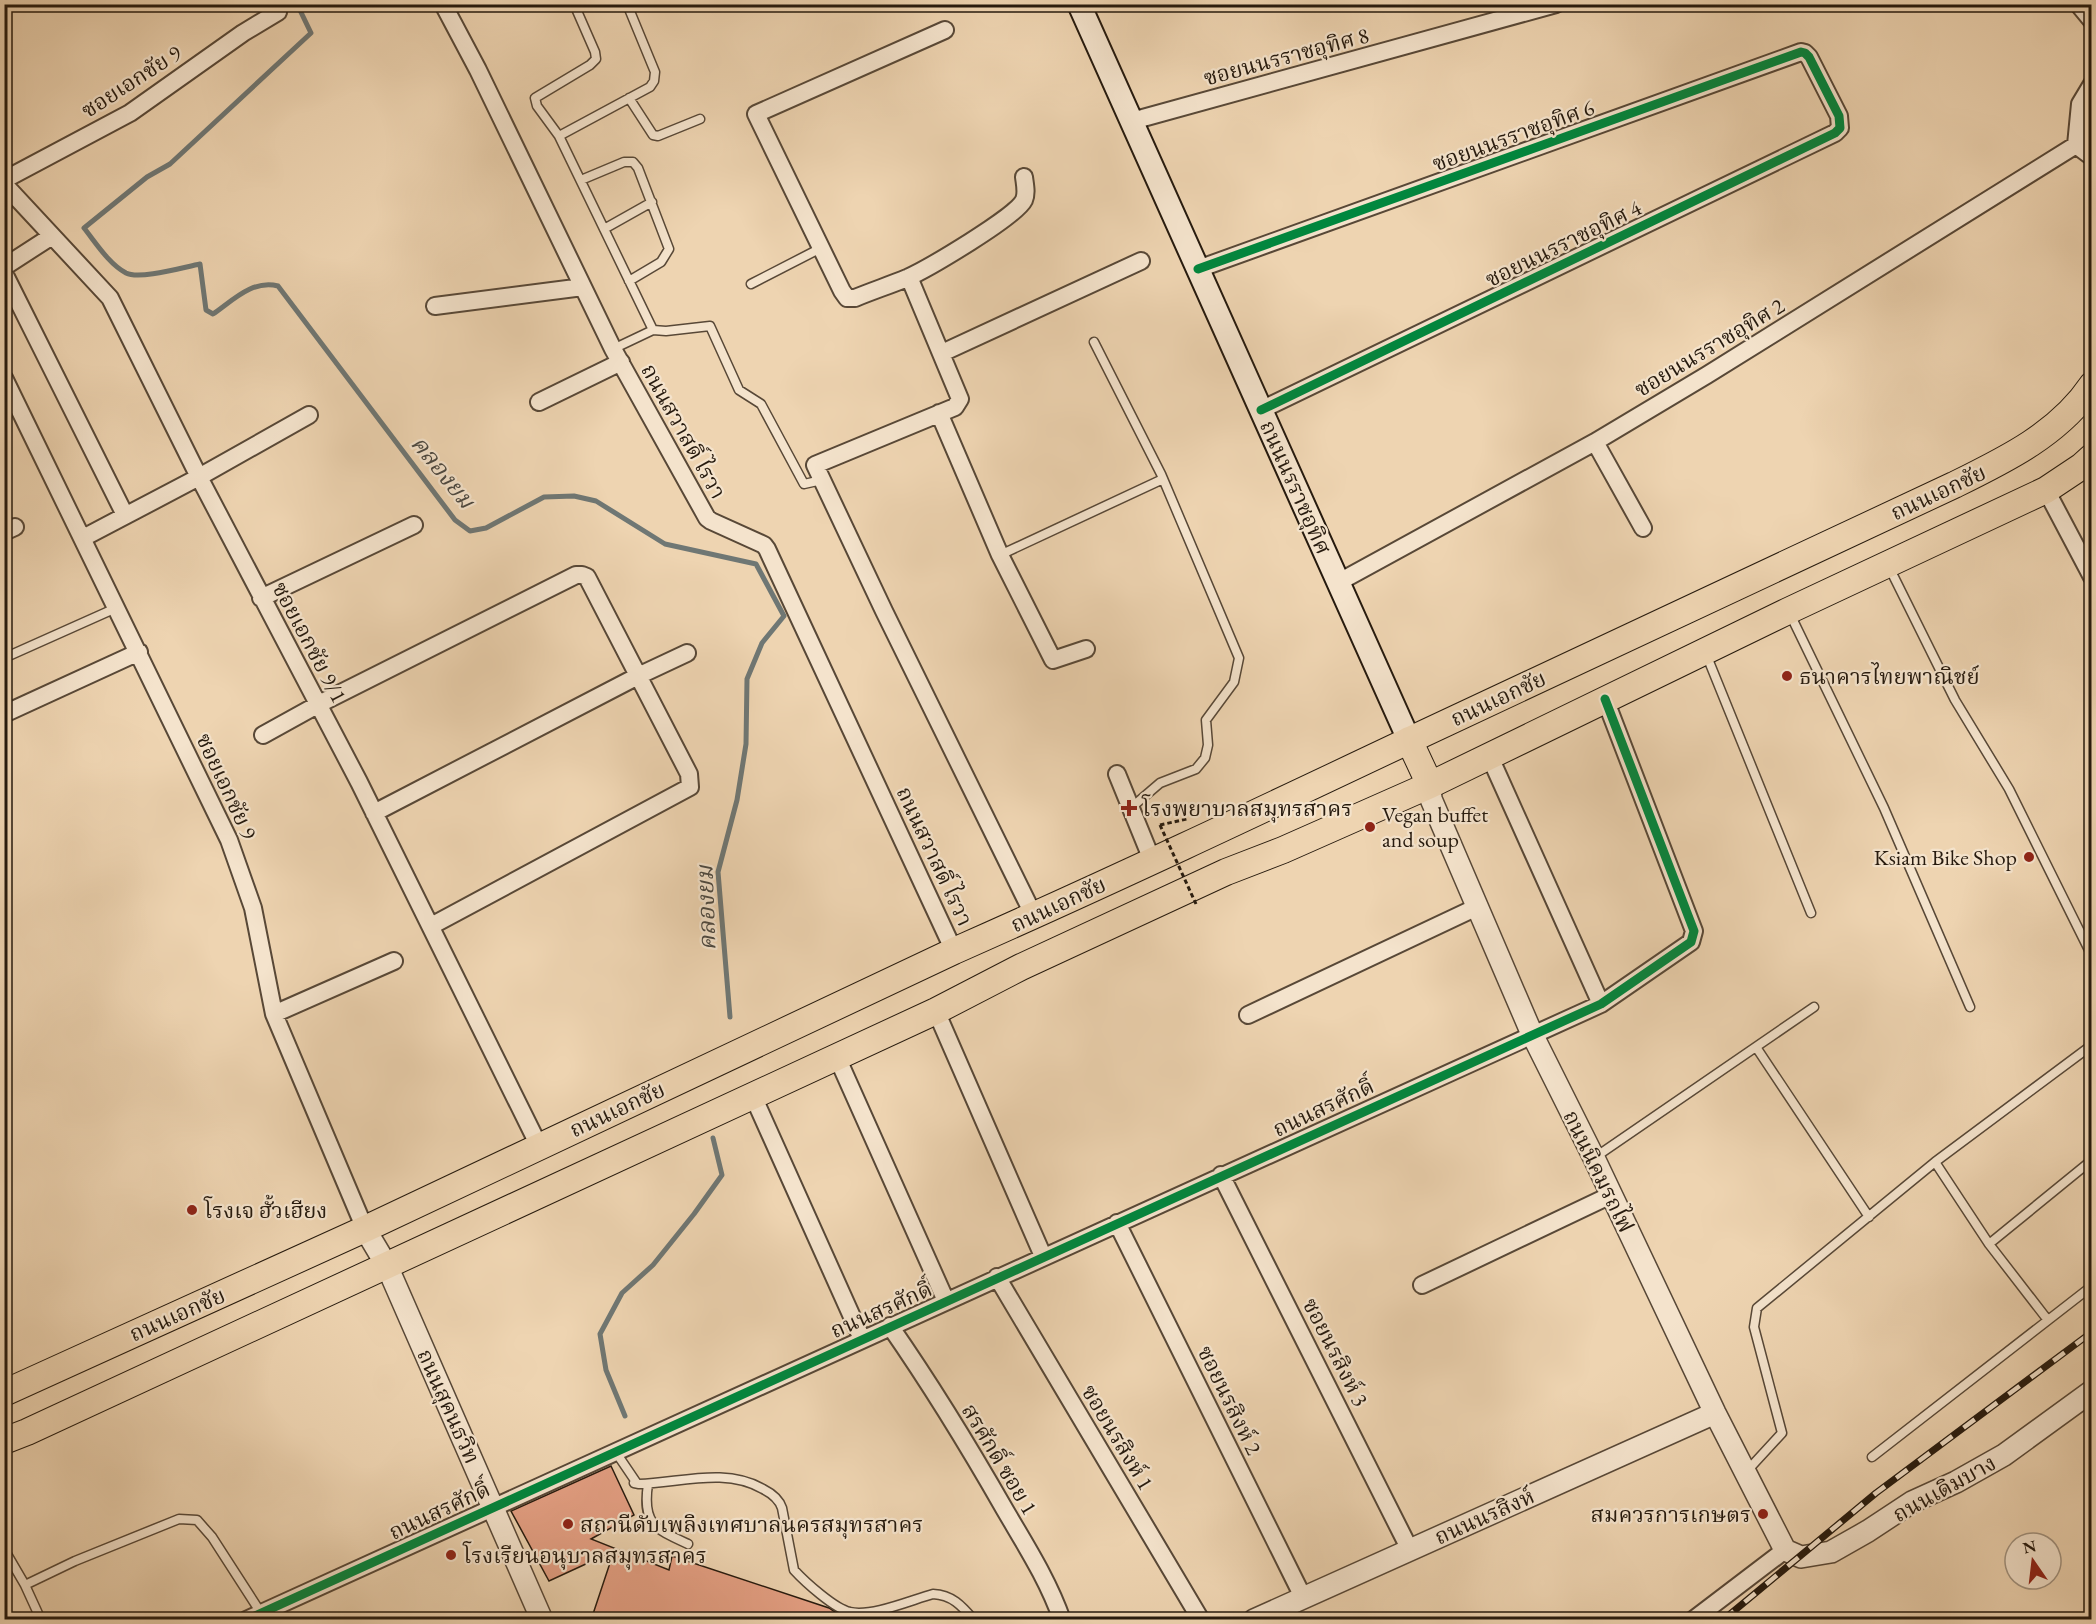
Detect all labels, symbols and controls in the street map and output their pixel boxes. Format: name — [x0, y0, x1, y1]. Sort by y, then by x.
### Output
street label: ซอยนนรราชอุทิศ 8 — [1200, 20, 1372, 93]
street label: ซอยเอกชัย 9 — [76, 38, 187, 125]
street label: ซอยนนรราชอุทิศ 6 — [1428, 93, 1599, 178]
street label: ซอยนนรราชอุทิศ 4 — [1480, 193, 1646, 294]
street label: ซอยนนรราชอุทิศ 2 — [1629, 291, 1790, 404]
street label: ถนนสวาสดิ์ ไรวา — [634, 358, 734, 504]
street label: ถนนนรราชอุทิศ — [1253, 416, 1338, 559]
water label: คลองยม — [404, 429, 483, 516]
street label: ถนนเอกชัย — [1886, 458, 1991, 527]
street label: ซอยเอกชัย 9/1 — [265, 577, 354, 708]
place label: ธนาคารไทยพาณิชย์ — [1799, 662, 1980, 691]
street label: ถนนเอกชัย — [1446, 664, 1551, 733]
marker: ธนาคารไทยพาณิชย์ — [1780, 669, 1794, 683]
street label: ซอยเอกชัย 9 — [189, 728, 264, 844]
street label: ถนนสวาสดิ์ ไรวา — [890, 781, 981, 931]
place label: โรงพยาบาลสมุทรสาคร — [1141, 794, 1352, 823]
marker: โรงพยาบาลสมุทรสาคร — [1120, 799, 1138, 817]
place label: Vegan buffet and soup — [1382, 800, 1488, 854]
marker: Vegan buffet and soup — [1363, 820, 1377, 834]
place label: Ksiam Bike Shop — [1874, 843, 2017, 872]
marker: Ksiam Bike Shop — [2022, 850, 2036, 864]
water label: คลองยม — [688, 863, 722, 951]
street label: ถนนเอกชัย — [1006, 870, 1111, 939]
street label: ถนนสรศักดิ์ — [1267, 1069, 1380, 1144]
street label: ถนนเอกชัย — [565, 1075, 670, 1144]
street label: ถนนนิคมรถไฟ — [1556, 1105, 1641, 1237]
place label: โรงเจ ฮั้วเฮียง — [203, 1194, 327, 1225]
marker: โรงเจ ฮั้วเฮียง — [185, 1203, 199, 1217]
street label: ถนนสรศักดิ์ — [825, 1272, 938, 1345]
street label: ถนนเอกชัย — [125, 1280, 230, 1348]
street label: ซอยนรสิงห์ 3 — [1296, 1293, 1375, 1411]
street label: ซอยนรสิงห์ 2 — [1191, 1341, 1269, 1460]
street label: ถนนสุคนธวิท — [410, 1344, 487, 1468]
street label: ซอยนรสิงห์ 1 — [1075, 1379, 1160, 1495]
street label: สรศักดิ์ ซอย 1 — [955, 1397, 1045, 1520]
street label: ถนนเดิมบาง — [1887, 1448, 2001, 1529]
street label: ถนนสรศักดิ์ — [383, 1472, 496, 1547]
street label: ถนนนรสิงห์ — [1430, 1482, 1539, 1551]
place label: สมควรการเกษตร — [1591, 1500, 1751, 1529]
marker: สมควรการเกษตร — [1756, 1507, 1770, 1521]
place label: สถานีดับเพลิงเทศบาลนครสมุทรสาคร — [580, 1510, 923, 1539]
marker: สถานีดับเพลิงเทศบาลนครสมุทรสาคร — [561, 1517, 575, 1531]
north arrow — [2003, 1531, 2063, 1591]
text: N — [2021, 1535, 2038, 1559]
place label: โรงเรียนอนุบาลสมุทรสาคร — [462, 1541, 707, 1570]
marker: โรงเรียนอนุบาลสมุทรสาคร — [444, 1548, 458, 1562]

